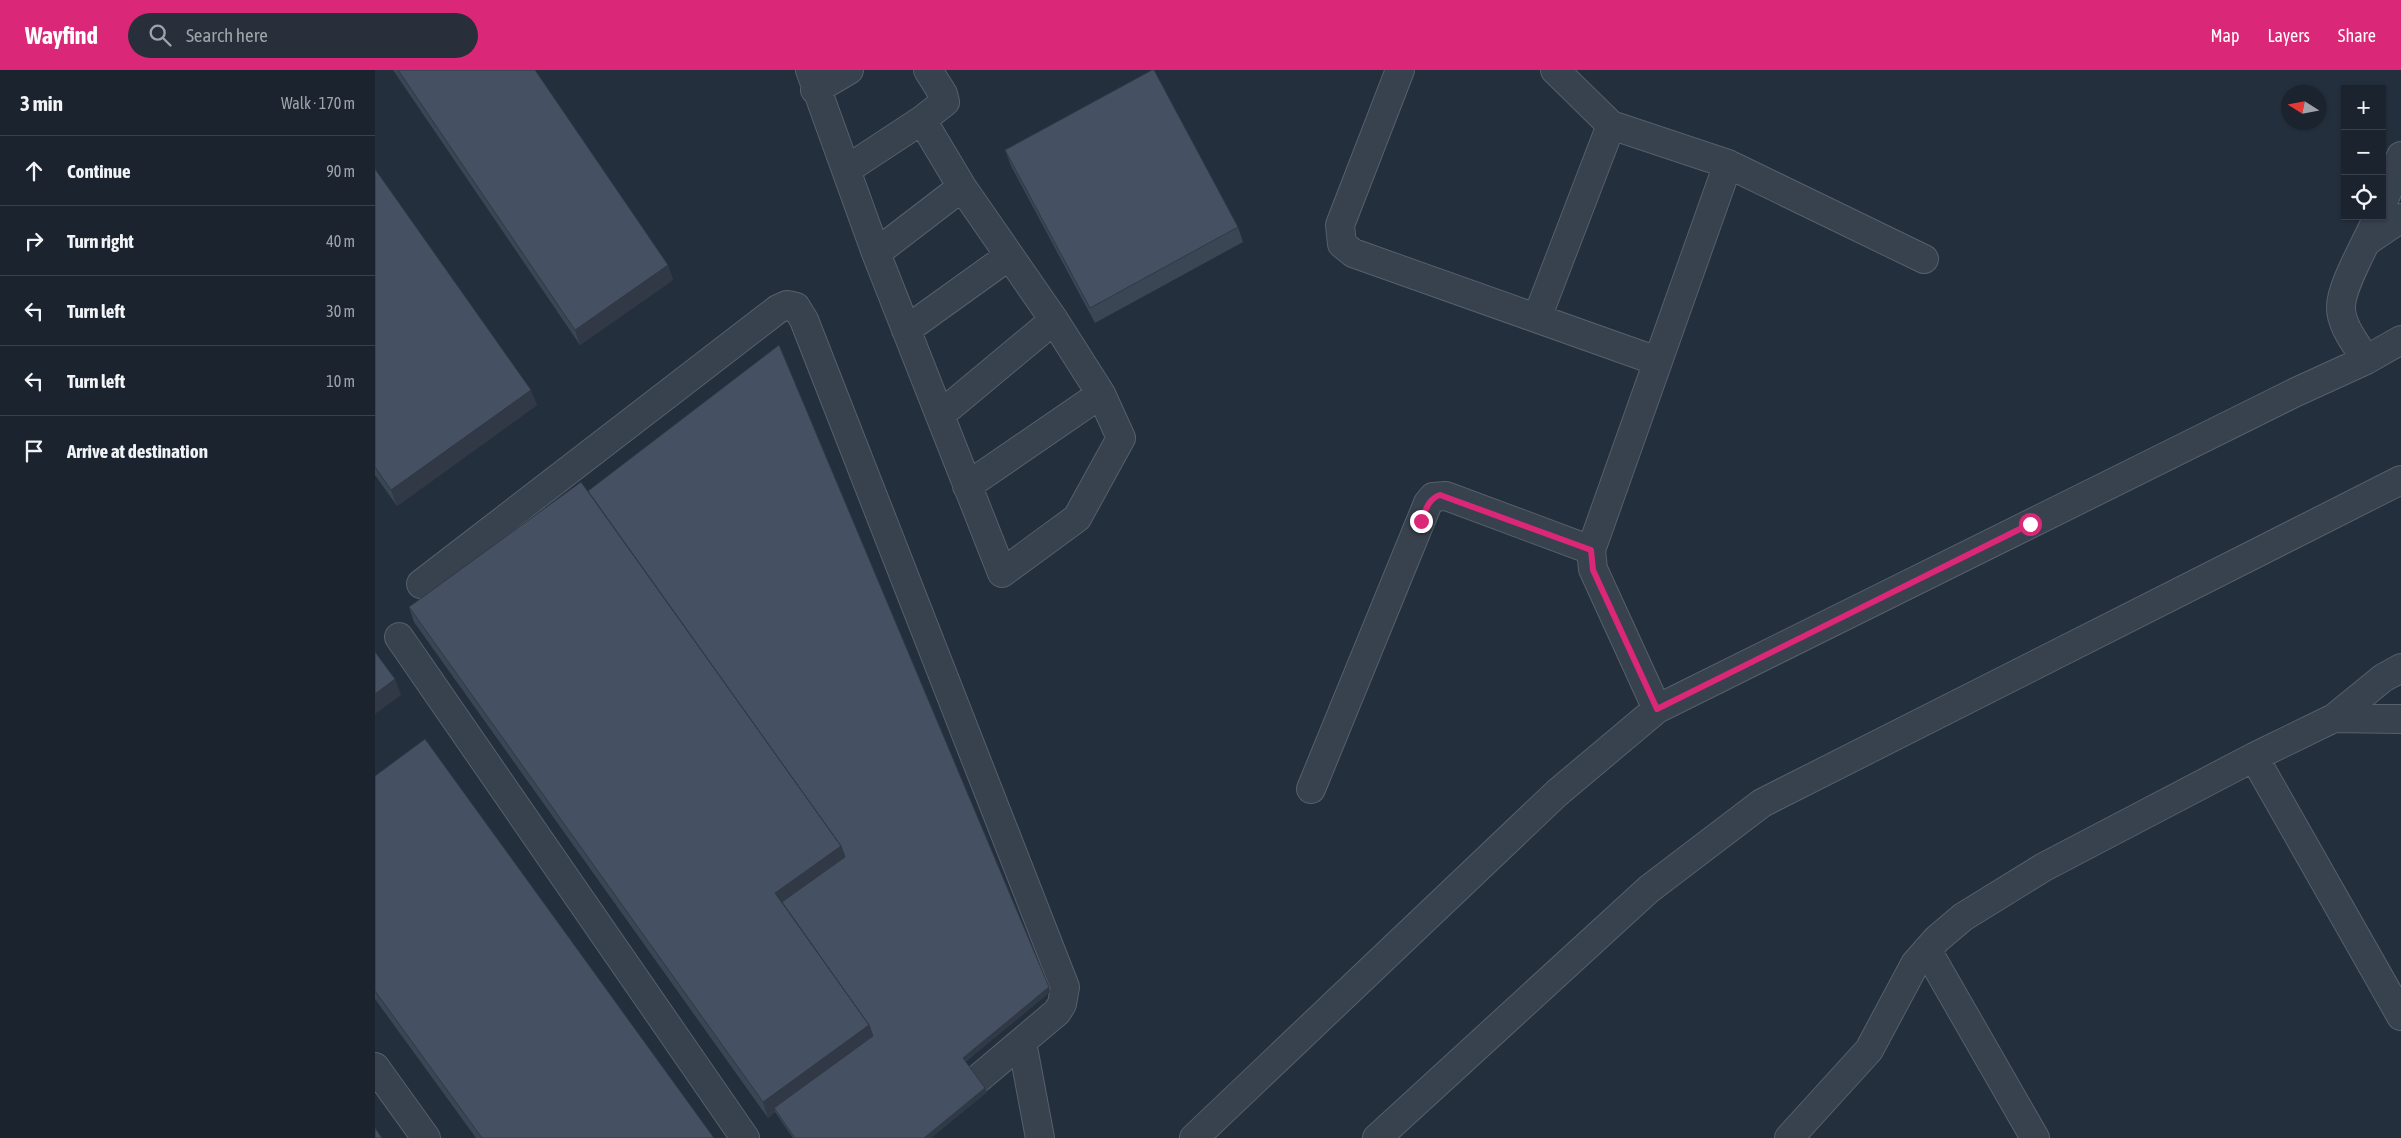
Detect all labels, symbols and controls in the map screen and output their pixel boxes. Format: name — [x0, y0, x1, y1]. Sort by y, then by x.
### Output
search box — [128, 13, 478, 58]
icon: search — [146, 21, 174, 49]
text: Wayfind — [25, 22, 98, 49]
text: Search here — [186, 24, 268, 46]
text: Map — [2210, 25, 2239, 46]
text: Layers — [2267, 25, 2310, 46]
text: Share — [2338, 25, 2376, 46]
north arrow — [2281, 85, 2326, 130]
map controls — [2341, 85, 2386, 220]
button: + — [2341, 85, 2386, 130]
text: 3 min — [20, 91, 63, 115]
text: Walk · 170 m — [281, 94, 355, 112]
button: − — [2341, 130, 2386, 175]
icon: ahead — [20, 157, 48, 185]
text: Continue — [67, 160, 131, 182]
text: 90 m — [326, 162, 355, 180]
button: locate — [2341, 175, 2386, 220]
icon: right — [20, 227, 48, 255]
text: Turn right — [67, 230, 134, 252]
text: 40 m — [326, 232, 355, 250]
icon: left — [20, 297, 48, 325]
text: Turn left — [67, 300, 125, 322]
text: 30 m — [326, 302, 355, 320]
icon: left — [20, 367, 48, 395]
text: Turn left — [67, 370, 125, 392]
text: 10 m — [326, 372, 355, 390]
icon: arrive — [20, 437, 48, 465]
text: Arrive at destination — [67, 440, 208, 462]
route end — [1410, 510, 1433, 533]
route start — [2019, 513, 2042, 536]

